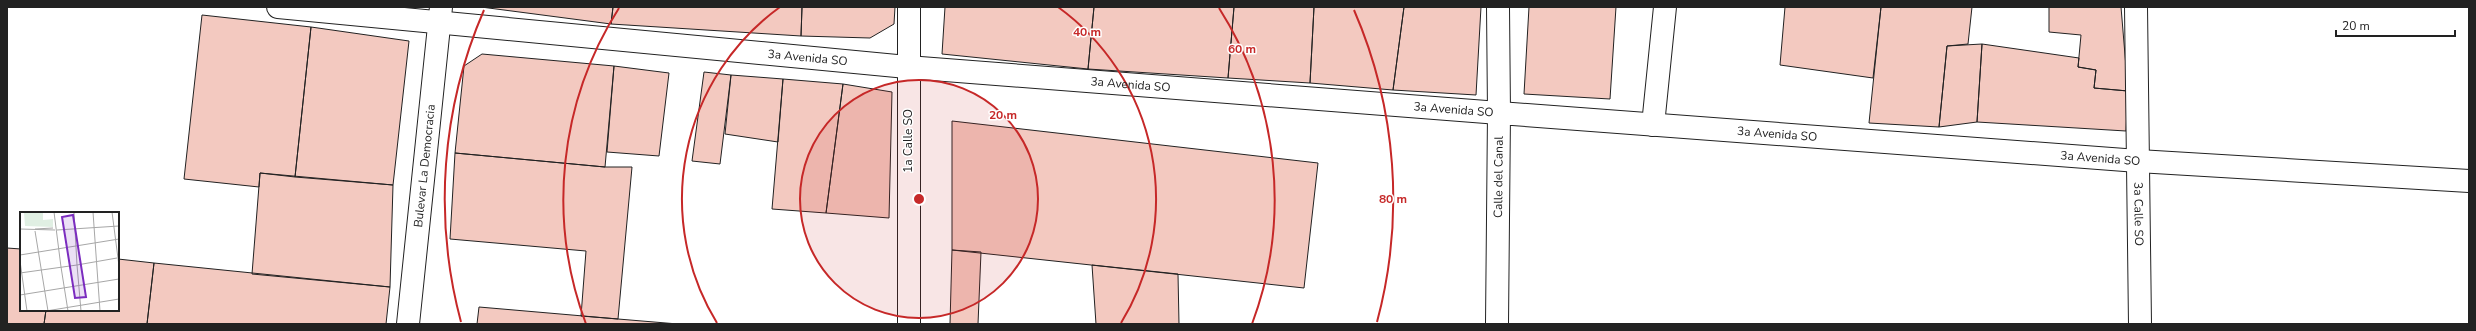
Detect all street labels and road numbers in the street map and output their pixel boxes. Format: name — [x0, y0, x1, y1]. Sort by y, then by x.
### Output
street label: 3a Avenida SO — [767, 46, 848, 69]
street label: 3a Avenida SO — [1090, 73, 1171, 95]
street label: 3a Avenida SO — [1413, 98, 1494, 121]
street label: Bulevar La Democracia — [410, 104, 439, 228]
street label: 1a Calle SO — [900, 109, 916, 173]
street label: 3a Avenida SO — [1737, 123, 1818, 145]
street label: Calle del Canal — [1490, 136, 1507, 218]
street label: 3a Avenida SO — [2060, 147, 2141, 169]
street label: 3a Calle SO — [2130, 182, 2147, 246]

